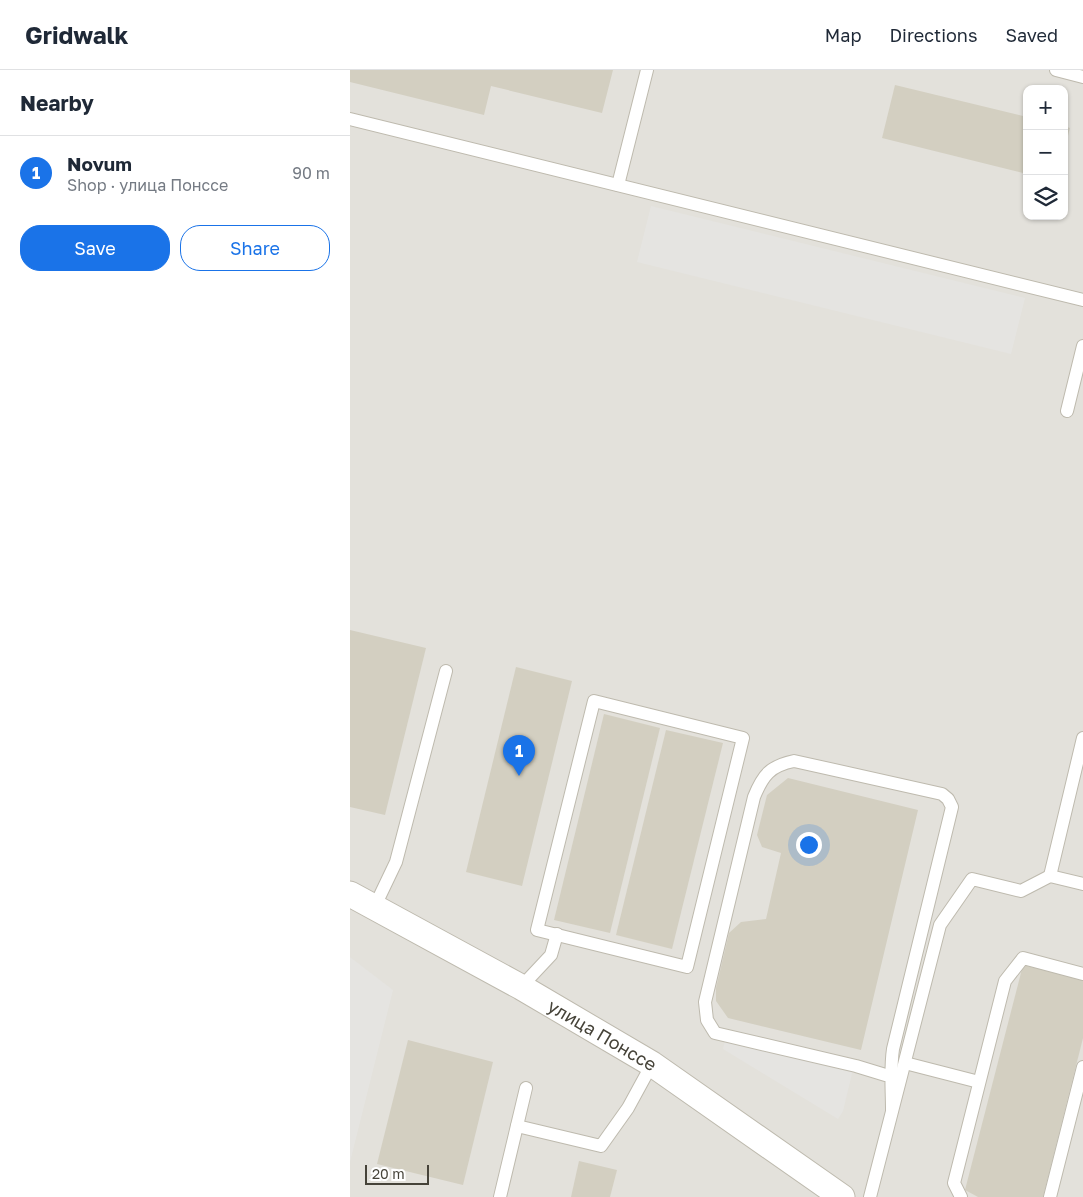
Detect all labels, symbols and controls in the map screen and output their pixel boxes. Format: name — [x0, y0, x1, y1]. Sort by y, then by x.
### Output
text: Gridwalk — [25, 20, 129, 49]
text: Map — [825, 24, 861, 46]
text: Directions — [889, 24, 977, 46]
text: Saved — [1005, 24, 1058, 46]
map controls — [1023, 85, 1068, 220]
button: + — [1023, 85, 1068, 130]
text: Nearby — [20, 90, 94, 116]
button: − — [1023, 130, 1068, 175]
text: Novum — [67, 152, 132, 175]
text: 1 — [32, 163, 40, 183]
text: 90 m — [292, 163, 330, 183]
text: Shop · улица Понссе — [67, 175, 228, 195]
button: layers — [1023, 175, 1068, 220]
button: Save — [20, 225, 170, 271]
button: Share — [180, 225, 330, 271]
pin: 1 — [503, 735, 535, 776]
your location — [796, 832, 822, 858]
street label: улица Понссе — [544, 994, 661, 1075]
scale bar — [365, 1162, 429, 1185]
text: 20 m — [372, 1165, 405, 1182]

